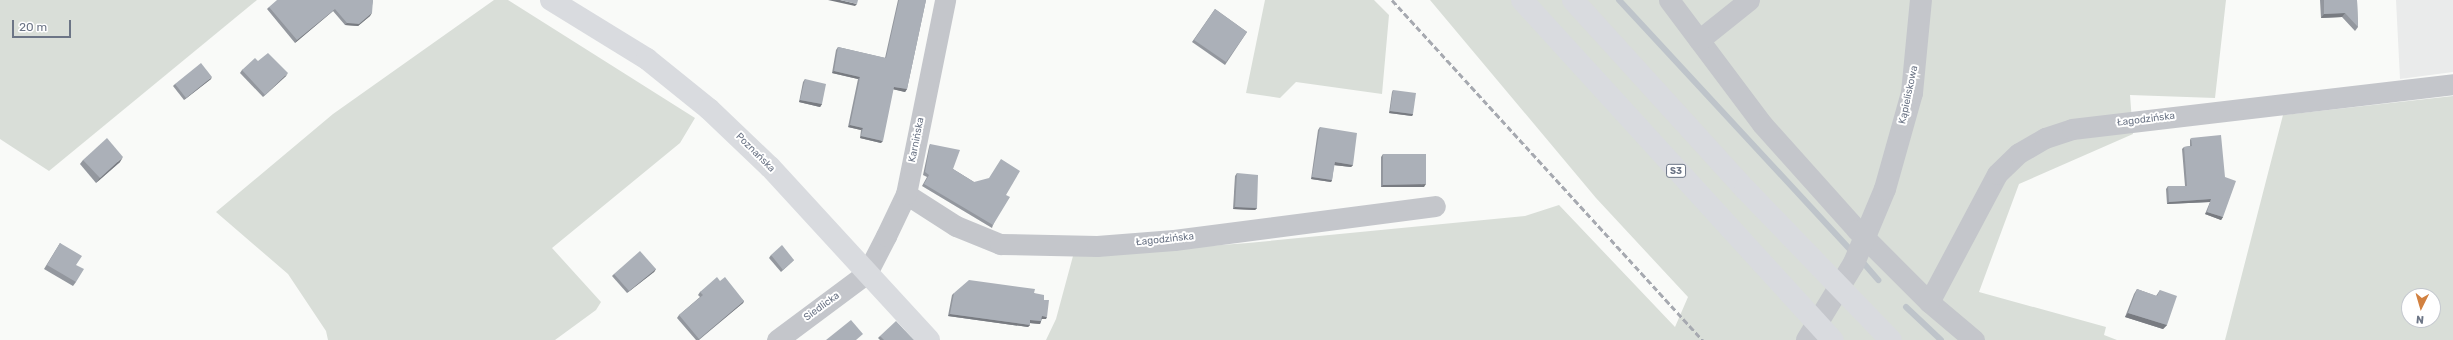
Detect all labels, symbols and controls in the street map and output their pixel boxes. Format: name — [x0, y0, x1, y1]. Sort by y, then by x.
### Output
scale bar — [14, 12, 73, 38]
text: 20 m — [19, 20, 47, 34]
street label: Kąpieliskowa — [1897, 65, 1921, 125]
street label: Łagodzińska — [2116, 111, 2176, 129]
street label: Karnińska — [907, 117, 927, 163]
street label: Poznańska — [733, 131, 777, 175]
road number: S3 — [1666, 164, 1686, 178]
street label: Łagodzińska — [1135, 231, 1195, 249]
north arrow — [2401, 288, 2441, 328]
street label: Siedlicka — [802, 290, 842, 324]
text: N — [2415, 313, 2425, 326]

